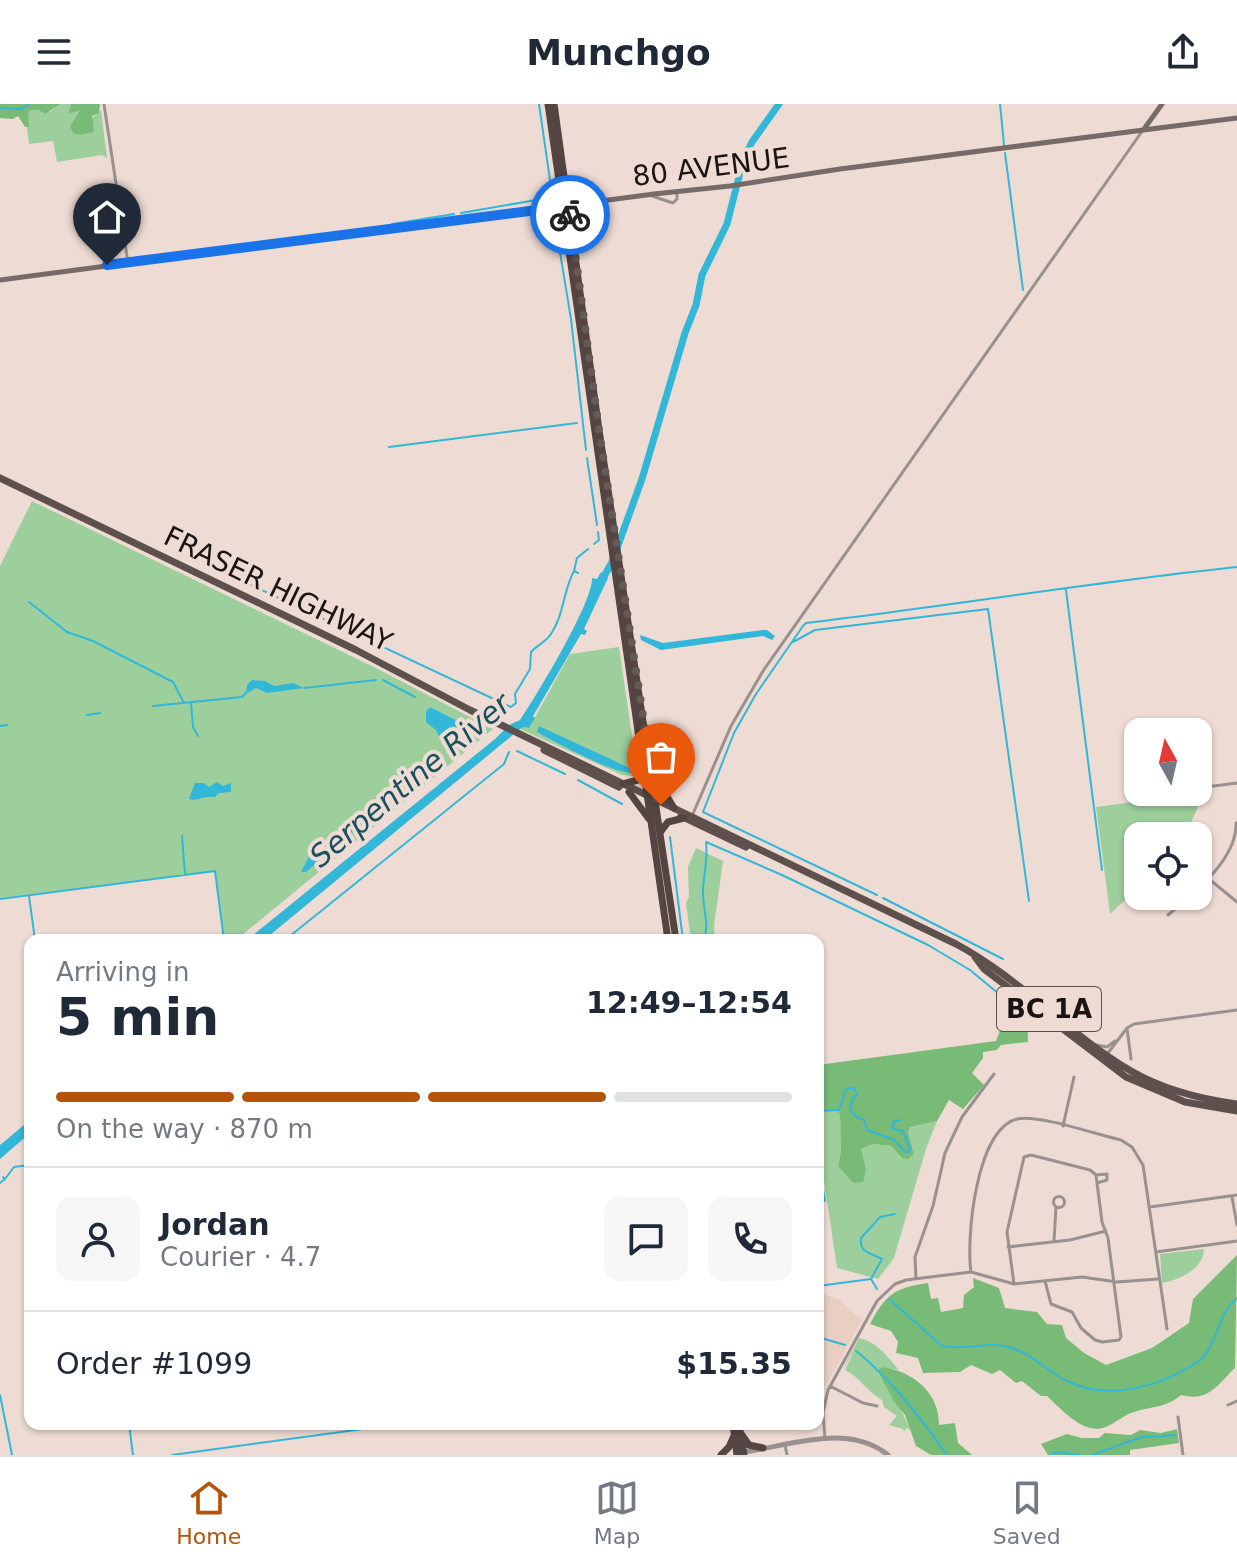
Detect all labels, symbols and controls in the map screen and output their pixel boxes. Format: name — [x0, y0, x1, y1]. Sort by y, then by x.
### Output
icon: menu — [32, 30, 76, 74]
icon: share — [1161, 30, 1205, 74]
text: Munchgo — [526, 32, 711, 73]
street label: 80 AVENUE — [631, 141, 791, 193]
courier — [530, 175, 610, 255]
pin — [73, 183, 141, 265]
icon: bike — [548, 193, 592, 237]
icon: home — [85, 195, 129, 239]
street label: FRASER HIGHWAY — [159, 519, 398, 659]
water label: Serpentine River — [303, 685, 519, 874]
north arrow — [1124, 718, 1212, 806]
map controls — [1124, 718, 1212, 910]
pin — [627, 723, 695, 805]
icon: bag — [639, 735, 683, 779]
button: locate — [1124, 822, 1212, 910]
text: Arriving in — [56, 957, 190, 987]
text: 12:49–12:54 — [586, 985, 792, 1020]
text: 5 min — [56, 987, 219, 1047]
road number: BC 1A — [997, 987, 1101, 1031]
text: On the way · 870 m — [56, 1114, 313, 1144]
button: person — [56, 1197, 140, 1281]
button: chat — [604, 1197, 688, 1281]
button: phone — [708, 1197, 792, 1281]
text: Jordan — [160, 1207, 270, 1242]
text: Courier · 4.7 — [160, 1242, 321, 1272]
text: Order #1099 — [56, 1346, 252, 1381]
text: $15.35 — [676, 1346, 792, 1381]
tab: Home — [176, 1476, 241, 1549]
tab: Map — [594, 1476, 640, 1549]
tab: Saved — [993, 1476, 1061, 1549]

